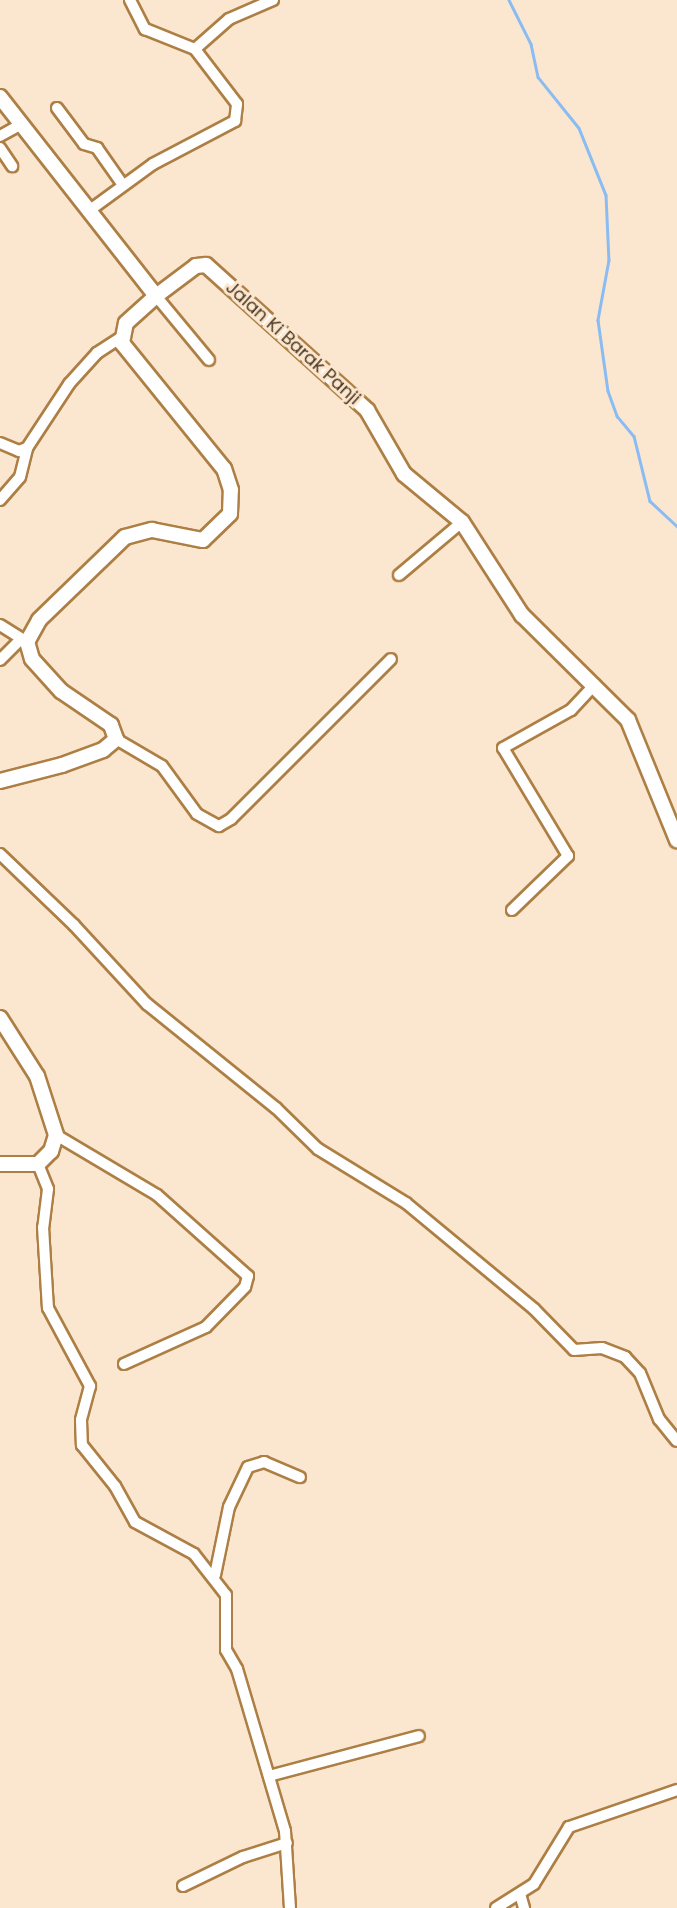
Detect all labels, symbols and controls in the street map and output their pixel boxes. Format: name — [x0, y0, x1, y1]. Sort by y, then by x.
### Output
street label: Jalan Ki Barak Panji — [221, 277, 365, 409]

